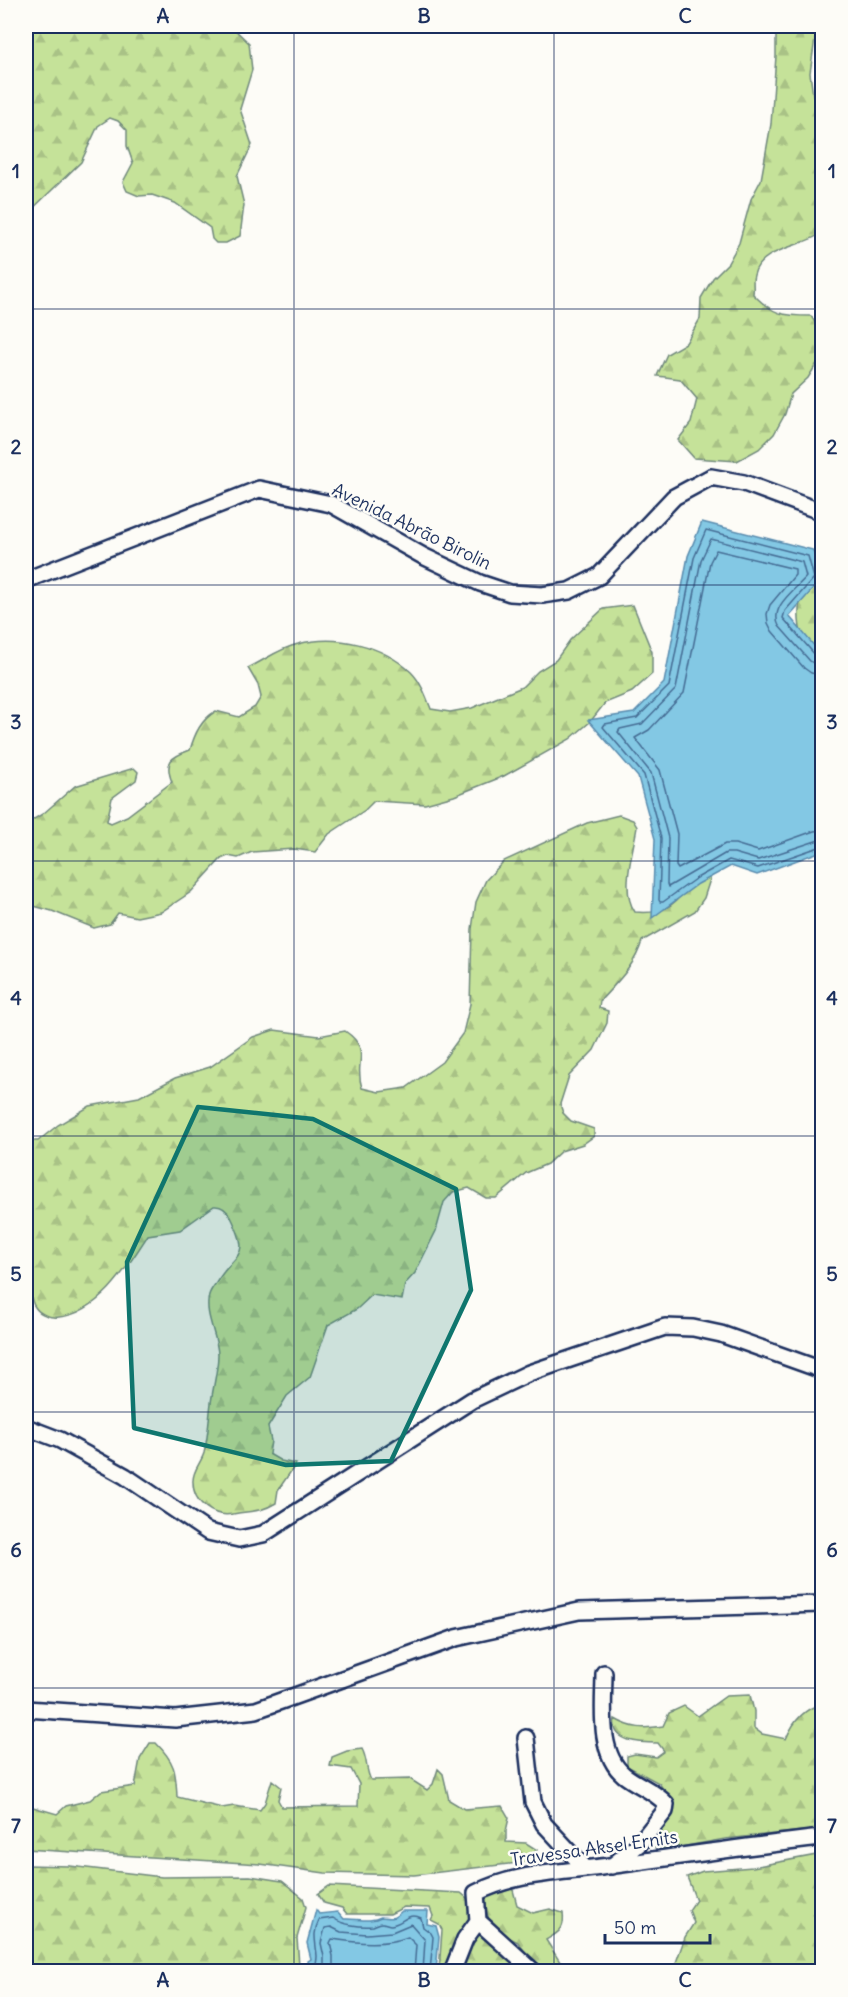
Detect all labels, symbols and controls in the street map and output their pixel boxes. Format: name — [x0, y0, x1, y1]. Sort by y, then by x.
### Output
text: A — [157, 3, 170, 28]
text: B — [417, 3, 431, 28]
text: C — [678, 3, 692, 28]
text: 1 — [12, 158, 20, 183]
text: 1 — [828, 158, 836, 183]
text: 2 — [11, 434, 22, 459]
text: 2 — [827, 434, 838, 459]
street label: Avenida Abrão Birolin — [329, 477, 495, 575]
text: 3 — [10, 709, 22, 734]
text: 3 — [826, 709, 838, 734]
text: 4 — [10, 985, 22, 1010]
text: 4 — [826, 985, 838, 1010]
text: 5 — [10, 1261, 22, 1286]
text: 5 — [826, 1261, 838, 1286]
text: 6 — [10, 1537, 22, 1562]
text: 6 — [826, 1537, 838, 1562]
text: 7 — [11, 1813, 21, 1838]
text: 7 — [827, 1813, 837, 1838]
street label: Travessa Aksel Ernits — [509, 1825, 679, 1871]
scale bar — [605, 1907, 710, 1945]
text: 50 m — [614, 1916, 656, 1939]
text: A — [157, 1967, 170, 1992]
text: B — [417, 1967, 431, 1992]
text: C — [678, 1967, 692, 1992]

